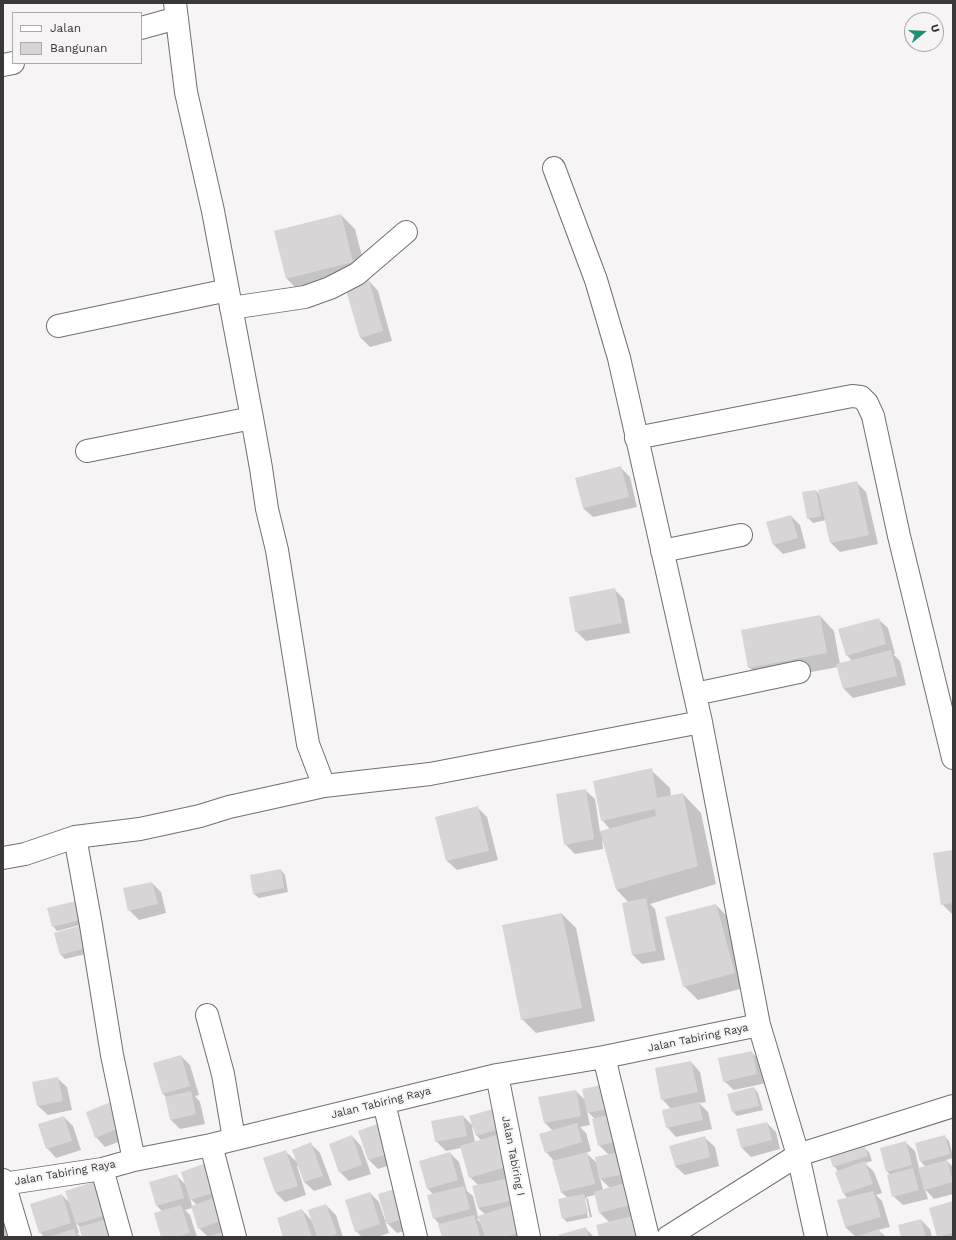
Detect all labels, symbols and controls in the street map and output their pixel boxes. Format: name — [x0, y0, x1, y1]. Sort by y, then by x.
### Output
legend — [12, 12, 142, 64]
north arrow — [904, 12, 944, 52]
text: Jalan — [50, 21, 81, 35]
text: U — [928, 23, 942, 34]
text: Bangunan — [50, 41, 108, 55]
street label: Jalan Tabiring Raya — [646, 1021, 750, 1055]
street label: Jalan Tabiring Raya — [330, 1084, 432, 1122]
street label: Jalan Tabiring I — [499, 1115, 527, 1197]
street label: Jalan Tabiring Raya — [13, 1158, 117, 1188]

